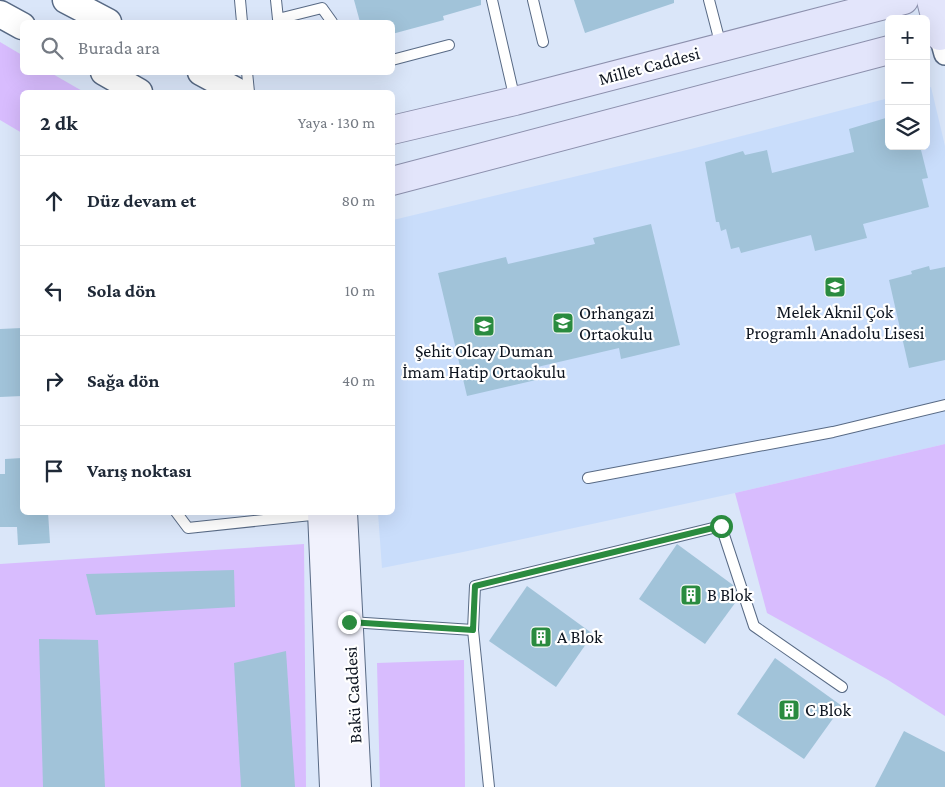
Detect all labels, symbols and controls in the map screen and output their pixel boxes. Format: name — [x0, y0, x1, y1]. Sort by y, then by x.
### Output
map controls — [885, 15, 930, 150]
button: + — [885, 15, 930, 60]
search box — [20, 20, 395, 75]
icon: search — [38, 34, 66, 62]
text: Burada ara — [78, 37, 160, 58]
street label: Millet Caddesi — [596, 43, 702, 89]
button: − — [885, 60, 930, 105]
button: layers — [885, 105, 930, 150]
text: 2 dk — [40, 111, 78, 135]
text: Yaya · 130 m — [298, 114, 375, 131]
icon: ahead — [40, 187, 68, 215]
text: Düz devam et — [87, 190, 196, 211]
text: 80 m — [341, 192, 375, 209]
school or university icon: Melek Aknil Çok Programlı Anadolu Lisesi — [823, 275, 847, 299]
icon: left — [40, 277, 68, 305]
text: Sola dön — [87, 280, 156, 301]
text: 10 m — [345, 282, 375, 299]
place label: Melek Aknil Çok Programlı Anadolu Lisesi — [745, 302, 925, 343]
place label: Orhangazi Ortaokulu — [579, 303, 655, 344]
school or university icon: Orhangazi Ortaokulu — [551, 311, 575, 335]
school or university icon: Şehit Olcay Duman İmam Hatip Ortaokulu — [472, 314, 496, 338]
place label: Şehit Olcay Duman İmam Hatip Ortaokulu — [402, 341, 566, 382]
icon: right — [40, 367, 68, 395]
text: Sağa dön — [87, 370, 159, 391]
text: 40 m — [342, 372, 375, 389]
icon: arrive — [40, 457, 68, 485]
text: Varış noktası — [87, 460, 192, 481]
route start — [710, 515, 733, 538]
building icon: B Blok — [679, 583, 703, 607]
place label: B Blok — [707, 585, 753, 605]
route end — [338, 611, 361, 634]
building icon: A Blok — [529, 625, 553, 649]
place label: A Blok — [557, 627, 603, 647]
street label: Bakü Caddesi — [340, 646, 366, 744]
building icon: C Blok — [777, 698, 801, 722]
place label: C Blok — [805, 700, 851, 720]

